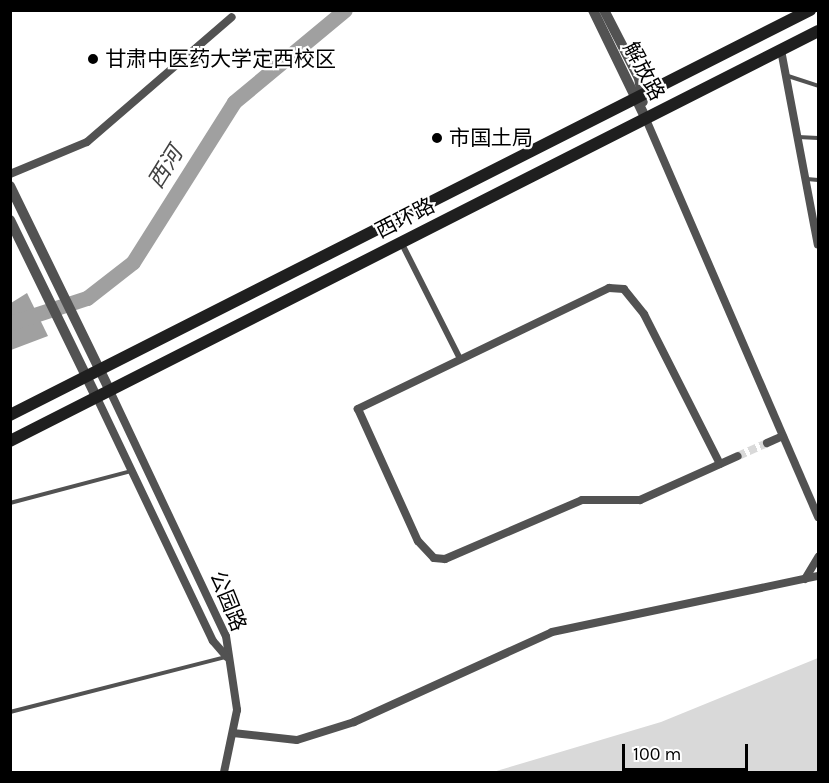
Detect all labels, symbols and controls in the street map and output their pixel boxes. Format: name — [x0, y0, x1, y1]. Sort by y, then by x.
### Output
street label: 解放路 — [618, 37, 670, 105]
place label: 甘肃中医药大学定西校区 — [105, 46, 336, 72]
marker: 甘肃中医药大学定西校区 — [86, 52, 100, 66]
place label: 市国土局 — [449, 125, 533, 151]
marker: 市国土局 — [430, 131, 444, 145]
water label: 西河 — [143, 142, 189, 194]
street label: 西环路 — [371, 192, 439, 244]
street label: 公园路 — [205, 567, 251, 635]
scale bar — [625, 732, 751, 770]
text: 100 m — [633, 743, 681, 765]

